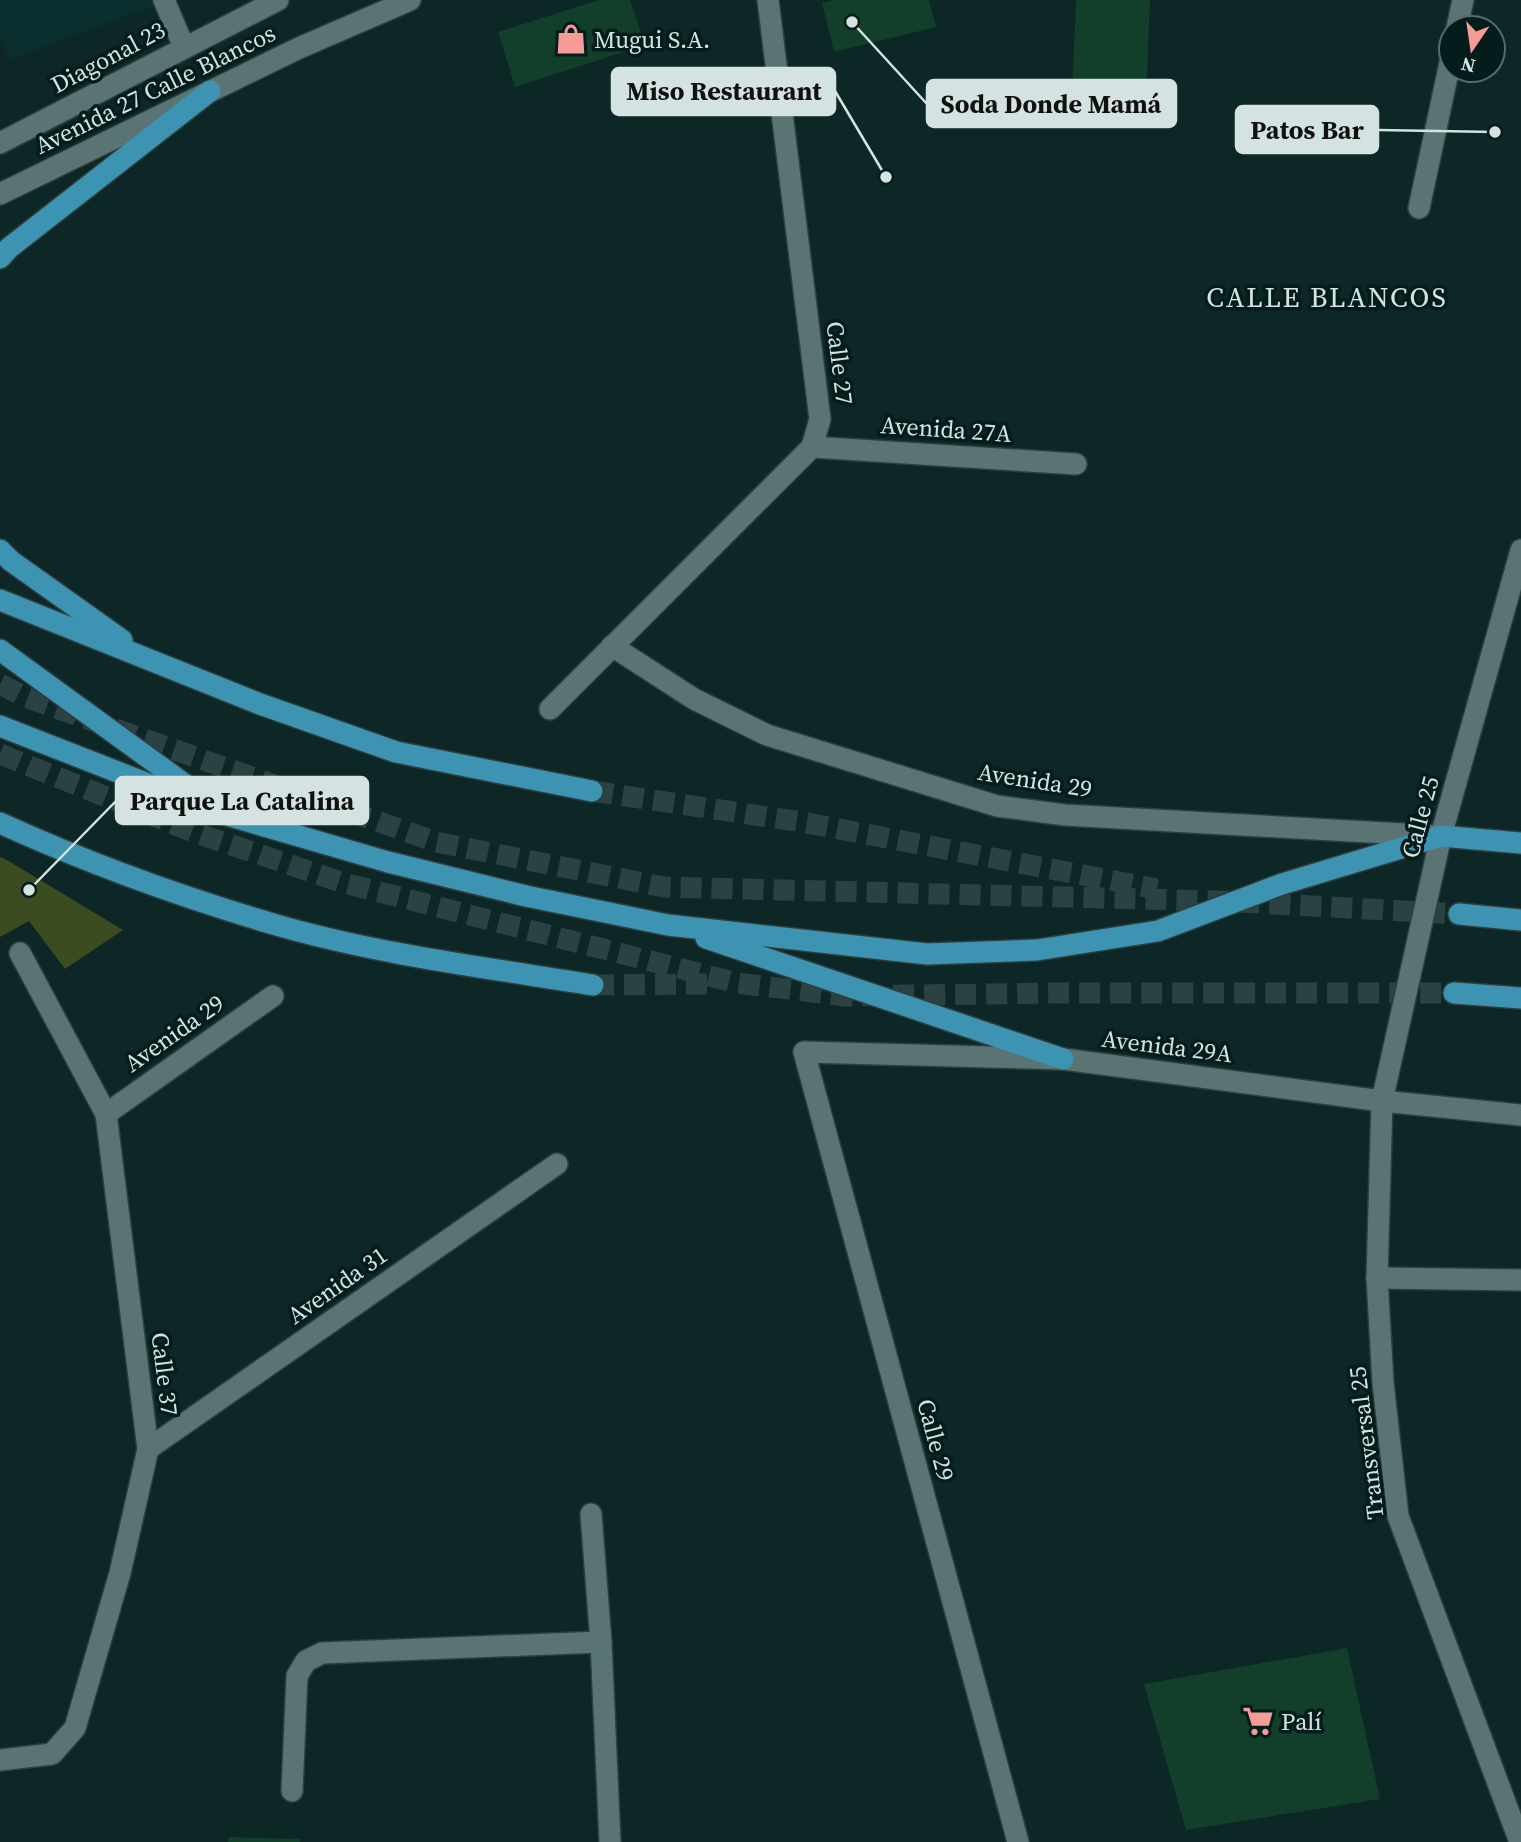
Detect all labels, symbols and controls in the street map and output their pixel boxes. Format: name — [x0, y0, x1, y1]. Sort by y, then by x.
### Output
street label: Diagonal 23 — [45, 13, 171, 101]
north arrow — [1437, 14, 1507, 84]
street label: Avenida 27 Calle Blancos — [29, 16, 281, 162]
shop icon: Mugui S.A. — [554, 22, 588, 56]
place label: Mugui S.A. — [594, 23, 710, 56]
text: N — [1458, 51, 1478, 80]
callout: Miso Restaurant — [612, 68, 835, 115]
text: Miso Restaurant — [626, 73, 822, 109]
callout: Soda Donde Mamá — [927, 80, 1176, 127]
text: Soda Donde Mamá — [941, 86, 1162, 122]
callout: Patos Bar — [1236, 106, 1378, 153]
text: Patos Bar — [1250, 112, 1365, 148]
district label: CALLE BLANCOS — [1206, 278, 1448, 316]
street label: Calle 27 — [819, 320, 861, 406]
street label: Avenida 27A — [879, 408, 1013, 450]
street label: Avenida 29 — [976, 755, 1094, 805]
street label: Calle 25 — [1393, 772, 1447, 862]
callout: Parque La Catalina — [116, 777, 368, 824]
text: Parque La Catalina — [130, 783, 355, 819]
street label: Avenida 29 — [117, 986, 231, 1080]
street label: Avenida 29A — [1100, 1022, 1234, 1070]
street label: Avenida 31 — [280, 1238, 394, 1332]
street label: Calle 37 — [144, 1331, 186, 1417]
street label: Transversal 25 — [1340, 1365, 1392, 1521]
street label: Calle 29 — [909, 1395, 963, 1485]
supermarket icon: Palí — [1241, 1704, 1275, 1738]
place label: Palí — [1281, 1705, 1322, 1738]

